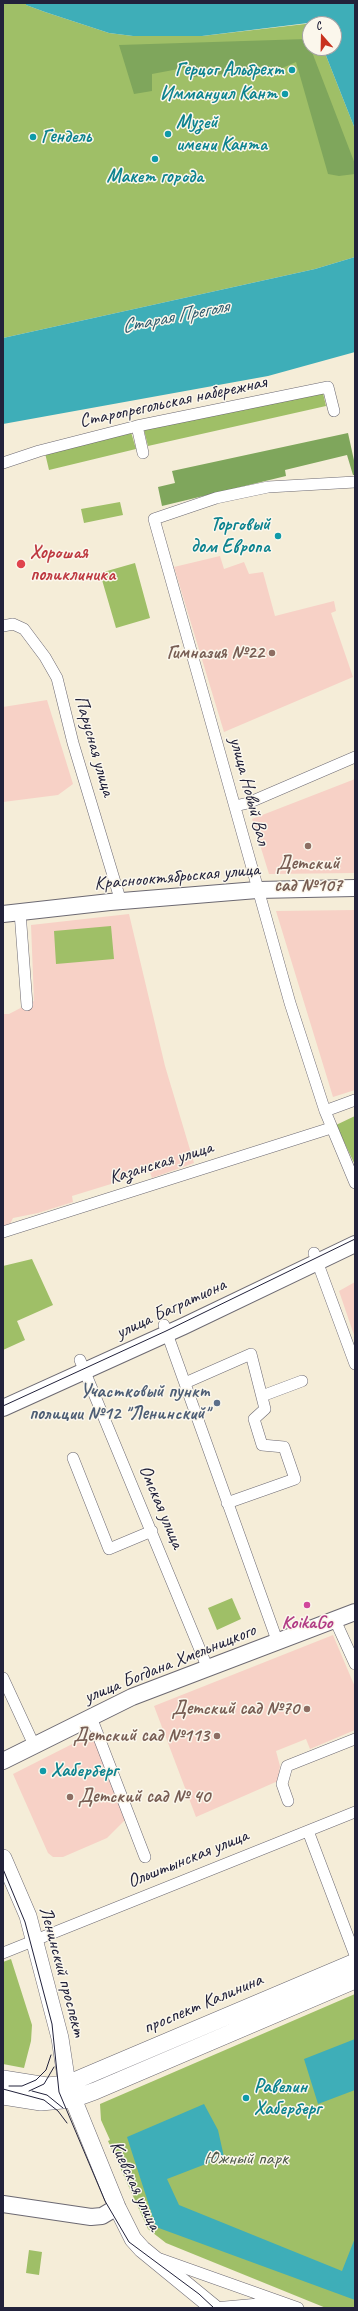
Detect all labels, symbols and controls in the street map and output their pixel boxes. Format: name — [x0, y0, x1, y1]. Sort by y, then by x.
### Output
north arrow — [302, 16, 342, 56]
text: С — [313, 18, 323, 33]
place label: Герцог Альбрехт — [175, 59, 284, 81]
marker: Герцог Альбрехт — [287, 65, 297, 75]
place label: Иммануил Кант — [160, 83, 277, 105]
marker: Иммануил Кант — [280, 89, 290, 99]
place label: Музей имени Канта — [176, 112, 267, 156]
place label: Гендель — [41, 126, 91, 148]
marker: Музей имени Канта — [163, 129, 173, 139]
marker: Гендель — [28, 132, 38, 142]
marker: Макет города — [150, 154, 160, 164]
place label: Макет города — [107, 166, 203, 188]
water label: Старая Преголя — [120, 295, 230, 339]
street label: Старопрегольская набережная — [77, 371, 269, 433]
place label: Торговый дом Европа — [191, 514, 270, 558]
marker: Торговый дом Европа — [273, 531, 283, 541]
place label: Хорошая поликлиника — [30, 542, 115, 586]
marker: Хорошая поликлиника — [15, 558, 27, 570]
place label: Гимназия №22 — [167, 642, 264, 664]
marker: Гимназия №22 — [267, 648, 277, 658]
street label: Парусная улица — [69, 693, 119, 799]
street label: улица Новый Вал — [224, 734, 274, 848]
marker: Детский сад №107 — [303, 841, 313, 851]
place label: Детский сад №107 — [274, 853, 342, 897]
street label: Краснооктябрьская улица — [93, 858, 261, 896]
street label: Казанская улица — [106, 1136, 216, 1190]
street label: улица Багратиона — [112, 1274, 230, 1344]
place label: Участковый пункт полиции №12 "Ленинский" — [29, 1381, 209, 1425]
marker: Участковый пункт полиции №12 "Ленинский" — [212, 1398, 222, 1408]
street label: Омская улица — [133, 1462, 189, 1552]
marker: KoikaGo — [302, 1600, 312, 1610]
place label: KoikaGo — [282, 1612, 332, 1634]
street label: улица Богдана Хмельницкого — [81, 1619, 259, 1709]
place label: Детский сад №70 — [172, 1698, 299, 1720]
marker: Детский сад №70 — [302, 1704, 312, 1714]
place label: Детский сад №113 — [73, 1725, 209, 1747]
marker: Детский сад №113 — [212, 1731, 222, 1741]
place label: Хаберберг — [51, 1760, 118, 1782]
marker: Хаберберг — [38, 1766, 48, 1776]
place label: Детский сад № 40 — [78, 1786, 210, 1808]
marker: Детский сад № 40 — [65, 1792, 75, 1802]
street label: Ольштынская улица — [124, 1824, 252, 1894]
street label: Ленинский проспект — [34, 1904, 90, 2040]
street label: проспект Калинина — [140, 1969, 266, 2039]
place label: Равелин Хаберберг — [254, 2076, 321, 2120]
marker: Равелин Хаберберг — [241, 2093, 251, 2103]
street label: Киевская улица — [104, 2137, 166, 2235]
park label: Южный парк — [204, 2148, 288, 2170]

